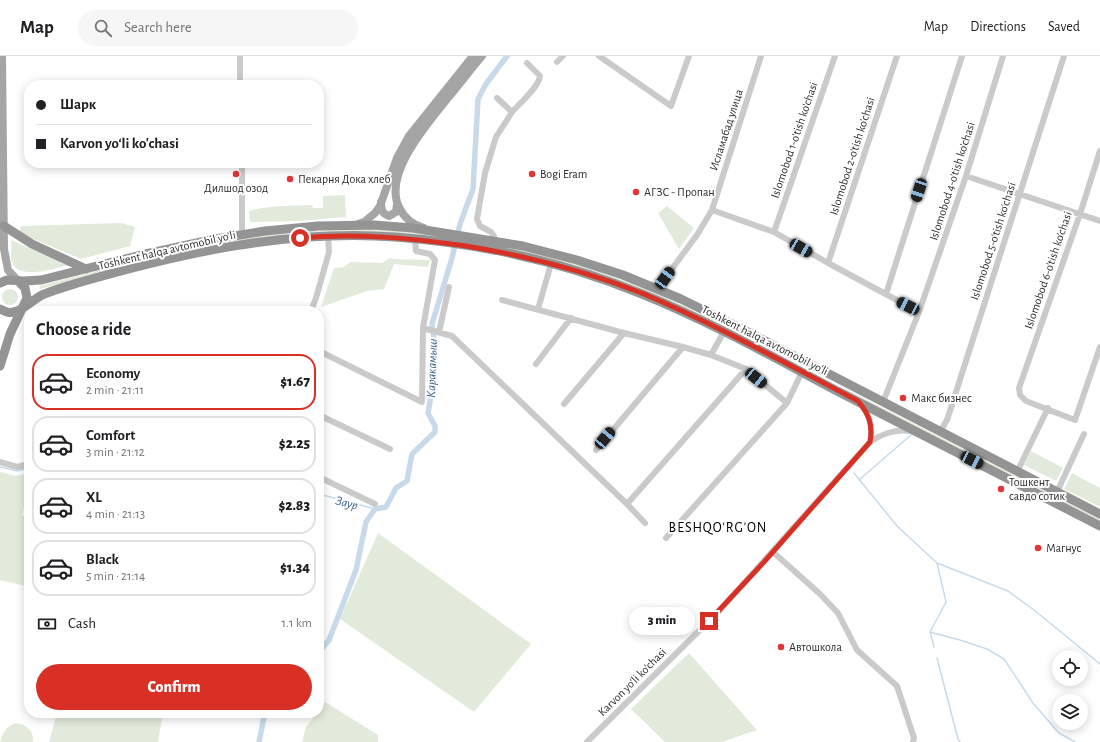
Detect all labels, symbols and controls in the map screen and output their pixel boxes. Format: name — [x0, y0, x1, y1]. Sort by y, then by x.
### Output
search box — [78, 10, 358, 46]
icon: search — [92, 17, 114, 39]
text: Map — [20, 18, 54, 37]
text: Search here — [124, 20, 192, 35]
text: Map — [924, 20, 948, 34]
text: Directions — [970, 20, 1026, 34]
text: Saved — [1048, 20, 1080, 34]
street label: Islomobod 1-o'tish ko'chasi — [768, 80, 820, 200]
street label: Исламабад улица — [707, 87, 746, 173]
street label: Islomobod 2-o'tish ko'chasi — [827, 96, 877, 216]
text: Шарк — [60, 97, 96, 112]
street label: Islomobod 4-o'tish ko'chasi — [927, 120, 977, 242]
text: Karvon yo‘li ko'chasi — [60, 136, 179, 151]
place label: Bogi Eram — [540, 168, 587, 180]
marker: Дилшод озод — [231, 169, 241, 179]
marker: Bogi Eram — [527, 169, 537, 179]
place label: Пекарня Дока хлеб — [298, 173, 390, 185]
marker: Пекарня Дока хлеб — [285, 174, 295, 184]
car — [910, 177, 928, 203]
street label: Islomobod 5-o'tish ko'chasi — [968, 181, 1018, 301]
place label: Дилшод озод — [204, 182, 268, 194]
place label: АГЗС - Пропан — [644, 186, 715, 198]
marker: АГЗС - Пропан — [631, 187, 641, 197]
street label: Islomobod 6-o'tish ko'chasi — [1022, 210, 1074, 330]
street label: Toshkent halqa avtomobil yo'li — [97, 228, 237, 273]
route start — [291, 229, 309, 247]
car — [788, 237, 814, 259]
car — [653, 265, 677, 291]
car — [895, 295, 921, 317]
street label: Toshkent halqa avtomobil yo'li — [699, 303, 830, 378]
text: Choose a ride — [36, 321, 131, 339]
water label: Каракамыш — [425, 338, 440, 398]
icon: car — [38, 364, 74, 400]
text: Economy — [86, 366, 140, 381]
car — [743, 366, 769, 390]
text: $1.67 — [280, 374, 310, 389]
text: 2 min · 21:11 — [86, 384, 144, 397]
place label: Макс бизнес — [911, 392, 972, 404]
marker: Макс бизнес — [898, 393, 908, 403]
car — [593, 425, 617, 451]
icon: car — [38, 426, 74, 462]
text: Comfort — [86, 428, 135, 443]
text: $2.25 — [279, 436, 310, 451]
text: 3 min · 21:12 — [86, 446, 145, 459]
car — [959, 449, 985, 471]
place label: Тошкент савдо сотик — [1009, 476, 1066, 502]
marker: Тошкент савдо сотик — [996, 484, 1006, 494]
icon: car — [38, 488, 74, 524]
text: XL — [86, 490, 102, 505]
water label: Заур — [334, 494, 360, 513]
text: $2.83 — [278, 498, 310, 513]
text: 4 min · 21:13 — [86, 508, 145, 521]
district label: BESHQO'RG'ON — [669, 521, 767, 535]
place label: Магнус — [1046, 542, 1081, 555]
marker: Магнус — [1033, 543, 1043, 553]
icon: car — [38, 550, 74, 586]
text: Black — [86, 552, 119, 567]
text: $1.34 — [280, 560, 310, 575]
text: 5 min · 21:14 — [86, 570, 145, 583]
callout: 3 min — [629, 607, 695, 635]
route end — [700, 612, 718, 630]
icon: cash — [36, 613, 58, 635]
text: 3 min — [648, 614, 676, 627]
text: Cash — [68, 616, 96, 631]
text: 1.1 km — [282, 617, 312, 630]
place label: Автошкола — [789, 641, 842, 653]
marker: Автошкола — [776, 642, 786, 652]
street label: Karvon yo‘li ko'chasi — [596, 646, 669, 719]
map controls — [1052, 650, 1088, 730]
button: locate — [1052, 650, 1088, 686]
button: Confirm — [36, 664, 312, 710]
button: layers — [1052, 694, 1088, 730]

